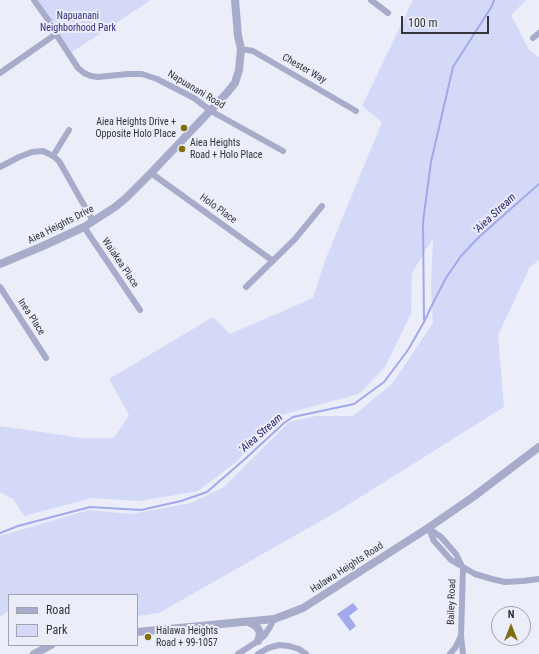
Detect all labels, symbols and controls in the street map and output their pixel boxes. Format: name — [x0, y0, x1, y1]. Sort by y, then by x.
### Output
scale bar — [403, 8, 491, 34]
park label: Napuanani Neighborhood Park — [40, 10, 116, 34]
text: 100 m — [408, 16, 438, 30]
street label: Chester Way — [280, 52, 328, 86]
street label: Napuanani Road — [165, 68, 227, 112]
place label: Aiea Heights Drive + Opposite Holo Place — [96, 116, 176, 140]
marker: Aiea Heights Drive + Opposite Holo Place — [179, 123, 189, 133]
place label: Aiea Heights Road + Holo Place — [190, 137, 262, 160]
marker: Aiea Heights Road + Holo Place — [177, 144, 187, 154]
water label: ʻAiea Stream — [471, 191, 519, 237]
street label: Holo Place — [197, 192, 239, 226]
street label: Aiea Heights Drive — [26, 203, 96, 247]
street label: Waiakea Place — [99, 236, 141, 290]
street label: Inea Place — [15, 297, 47, 337]
water label: ʻAiea Stream — [236, 411, 286, 457]
street label: Halawa Heights Road — [308, 540, 386, 596]
street label: Bailey Road — [445, 579, 459, 625]
legend — [8, 594, 138, 646]
text: Road — [46, 603, 70, 617]
north arrow — [491, 606, 531, 646]
text: N — [508, 608, 514, 621]
text: Park — [46, 623, 67, 637]
place label: Halawa Heights Road + 99-1057 — [156, 625, 218, 648]
marker: Halawa Heights Road + 99-1057 — [143, 632, 153, 642]

